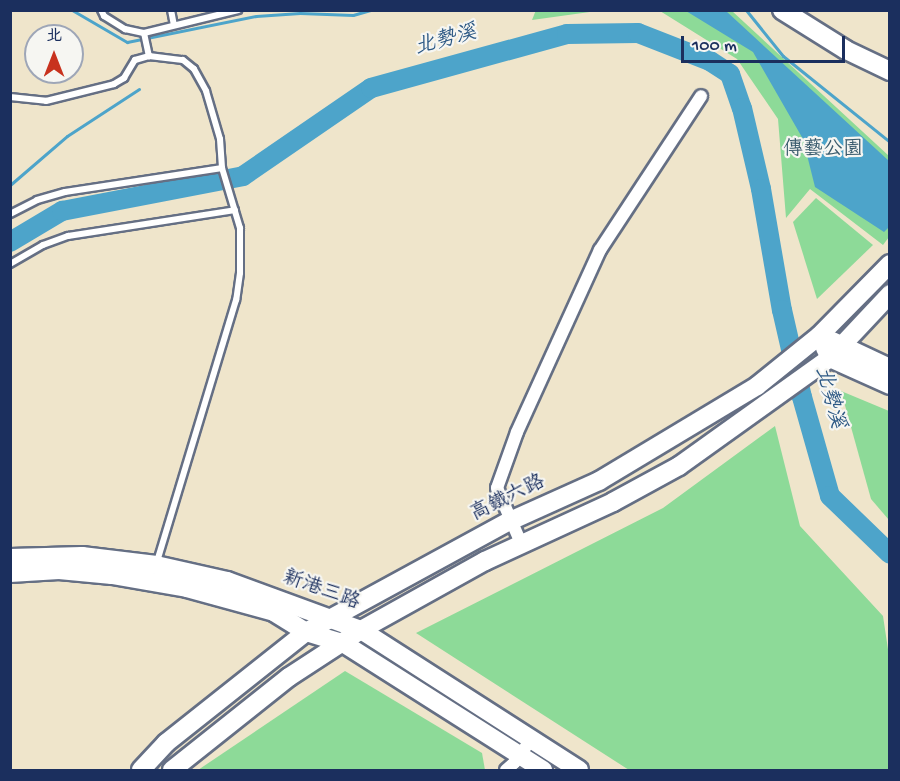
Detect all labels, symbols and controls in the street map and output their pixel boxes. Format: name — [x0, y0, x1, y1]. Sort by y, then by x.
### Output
water label: 北勢溪 — [412, 22, 480, 62]
north arrow — [24, 24, 84, 84]
scale bar — [684, 24, 848, 62]
text: 北 — [46, 28, 62, 47]
text: 100 m — [692, 36, 737, 57]
park label: 傳藝公園 — [783, 138, 863, 162]
water label: 北勢溪 — [808, 364, 848, 432]
street label: 高鐵六路 — [467, 471, 549, 527]
street label: 新港三路 — [279, 566, 363, 616]

